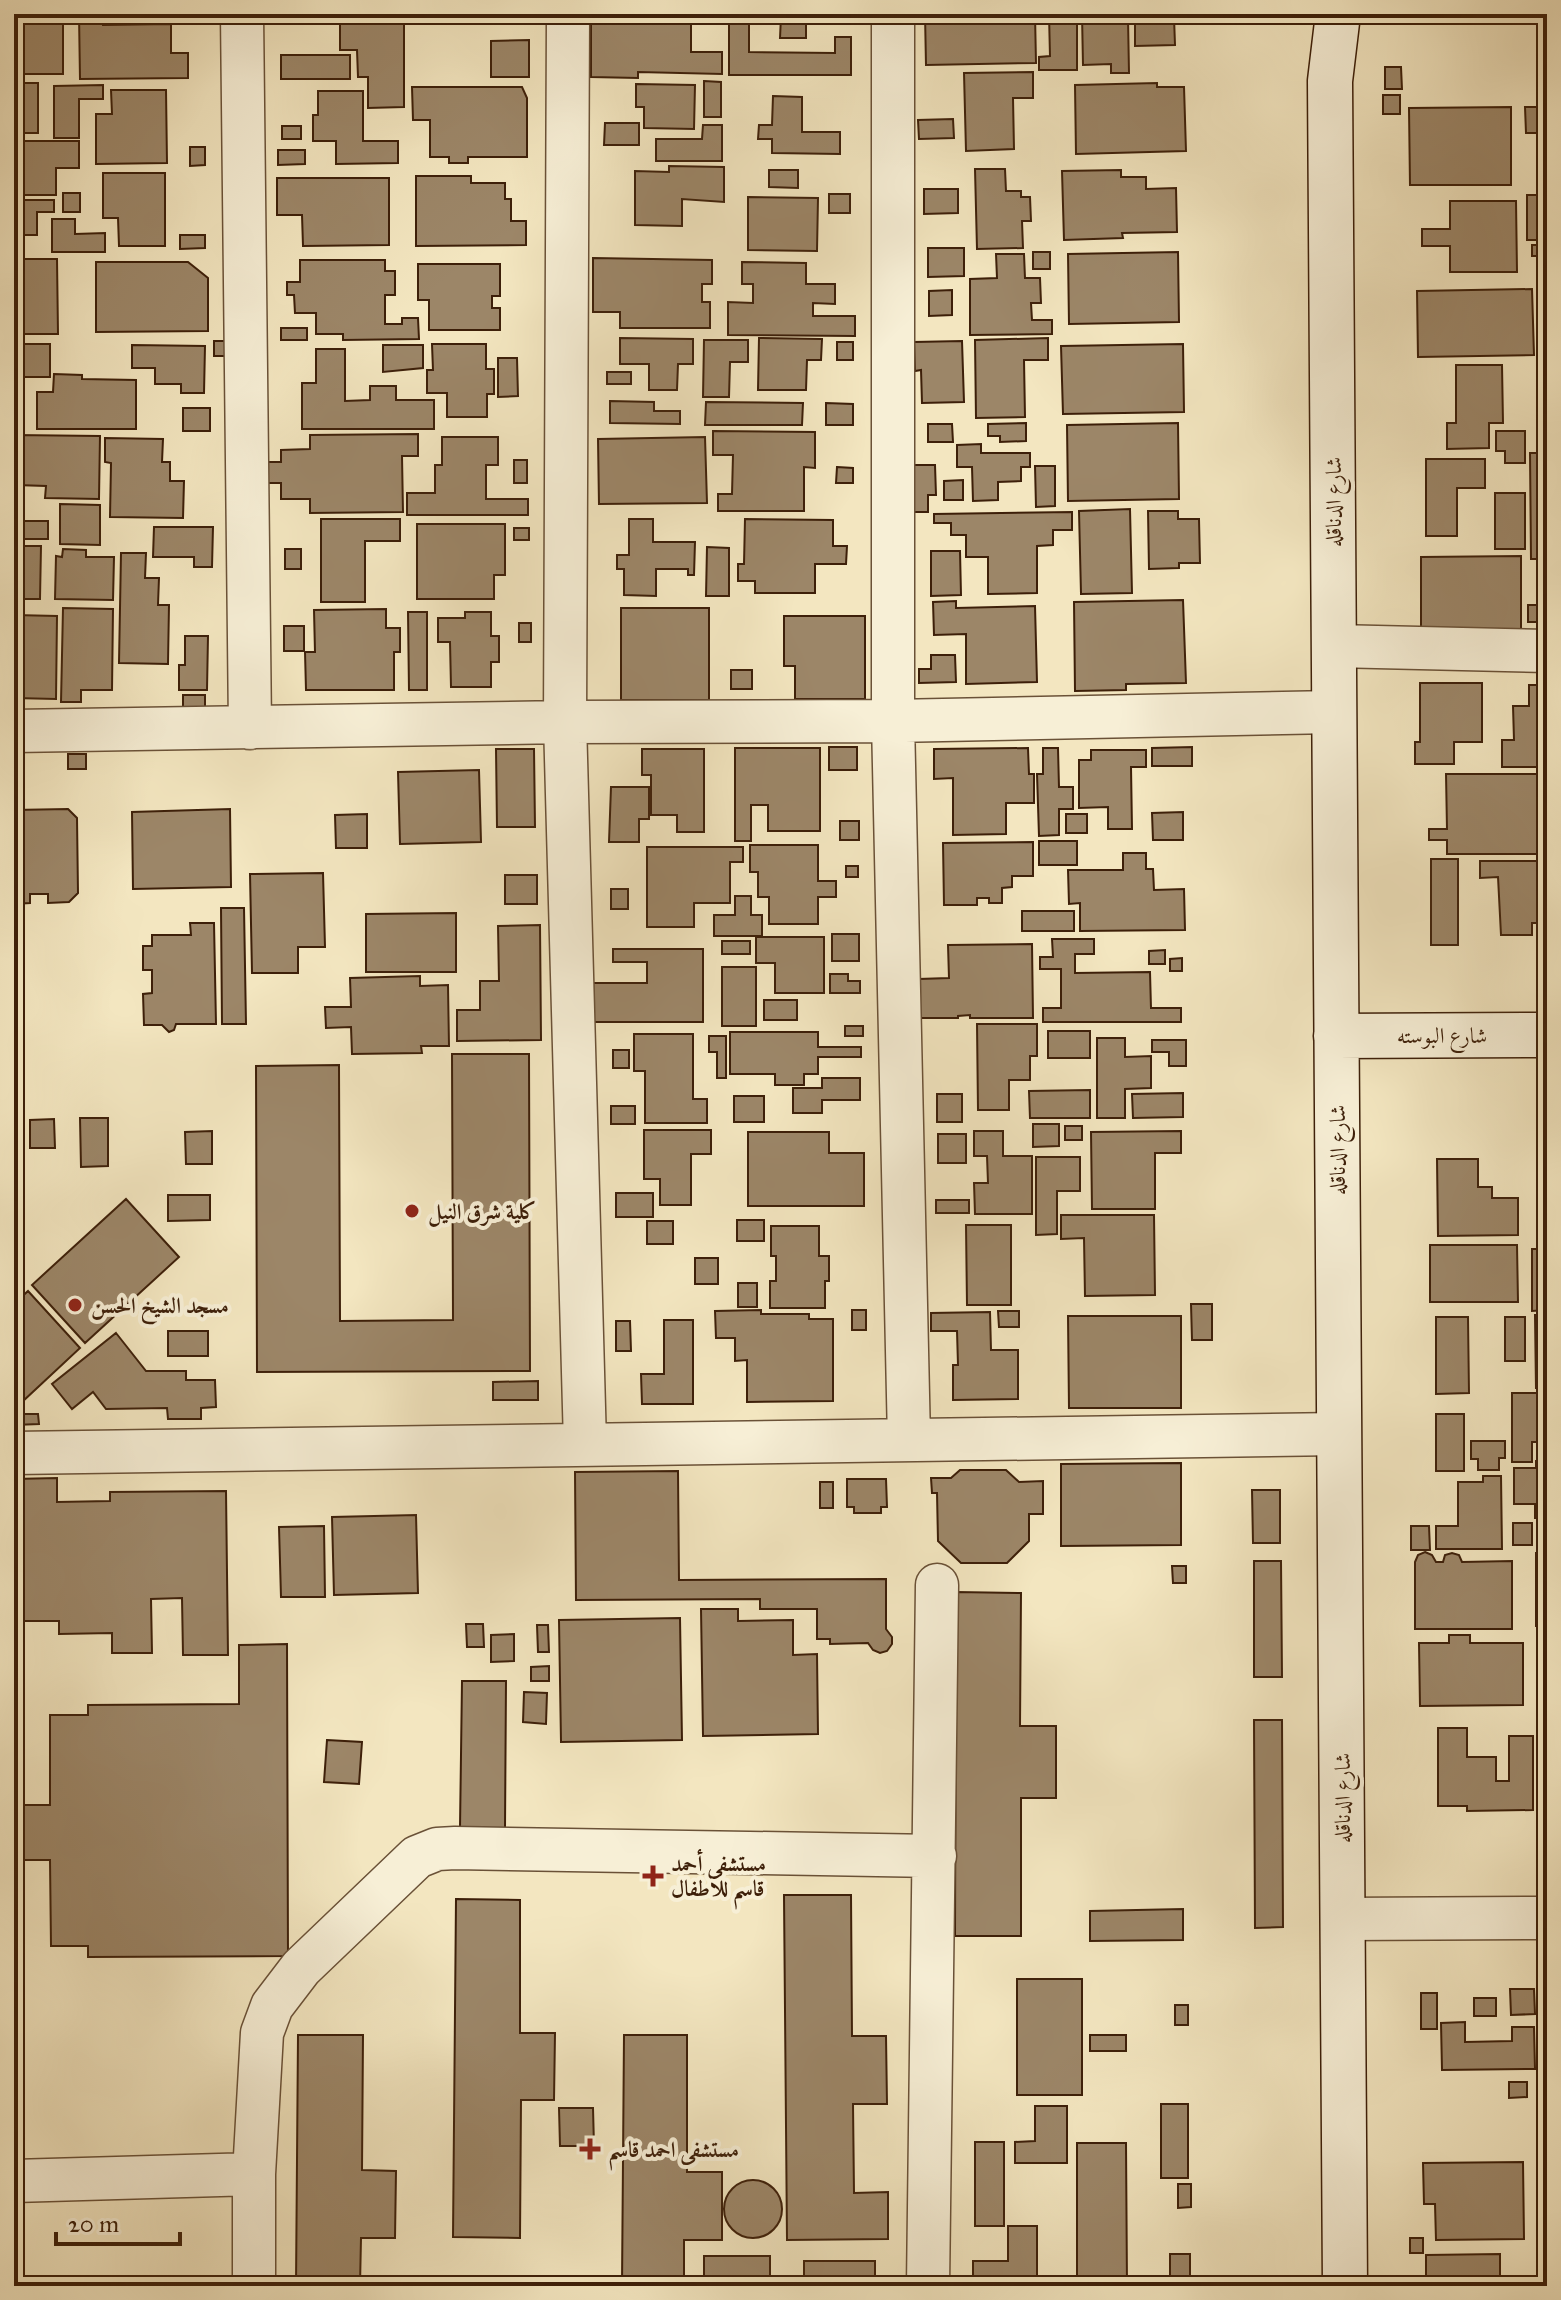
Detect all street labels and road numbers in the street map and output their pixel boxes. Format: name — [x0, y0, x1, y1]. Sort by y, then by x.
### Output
street label: شارع الدناقله — [1320, 457, 1352, 547]
street label: شارع البوسته — [1397, 1022, 1487, 1054]
street label: شارع الدناقله — [1324, 1105, 1356, 1195]
street label: شارع الدناقله — [1329, 1753, 1361, 1843]

